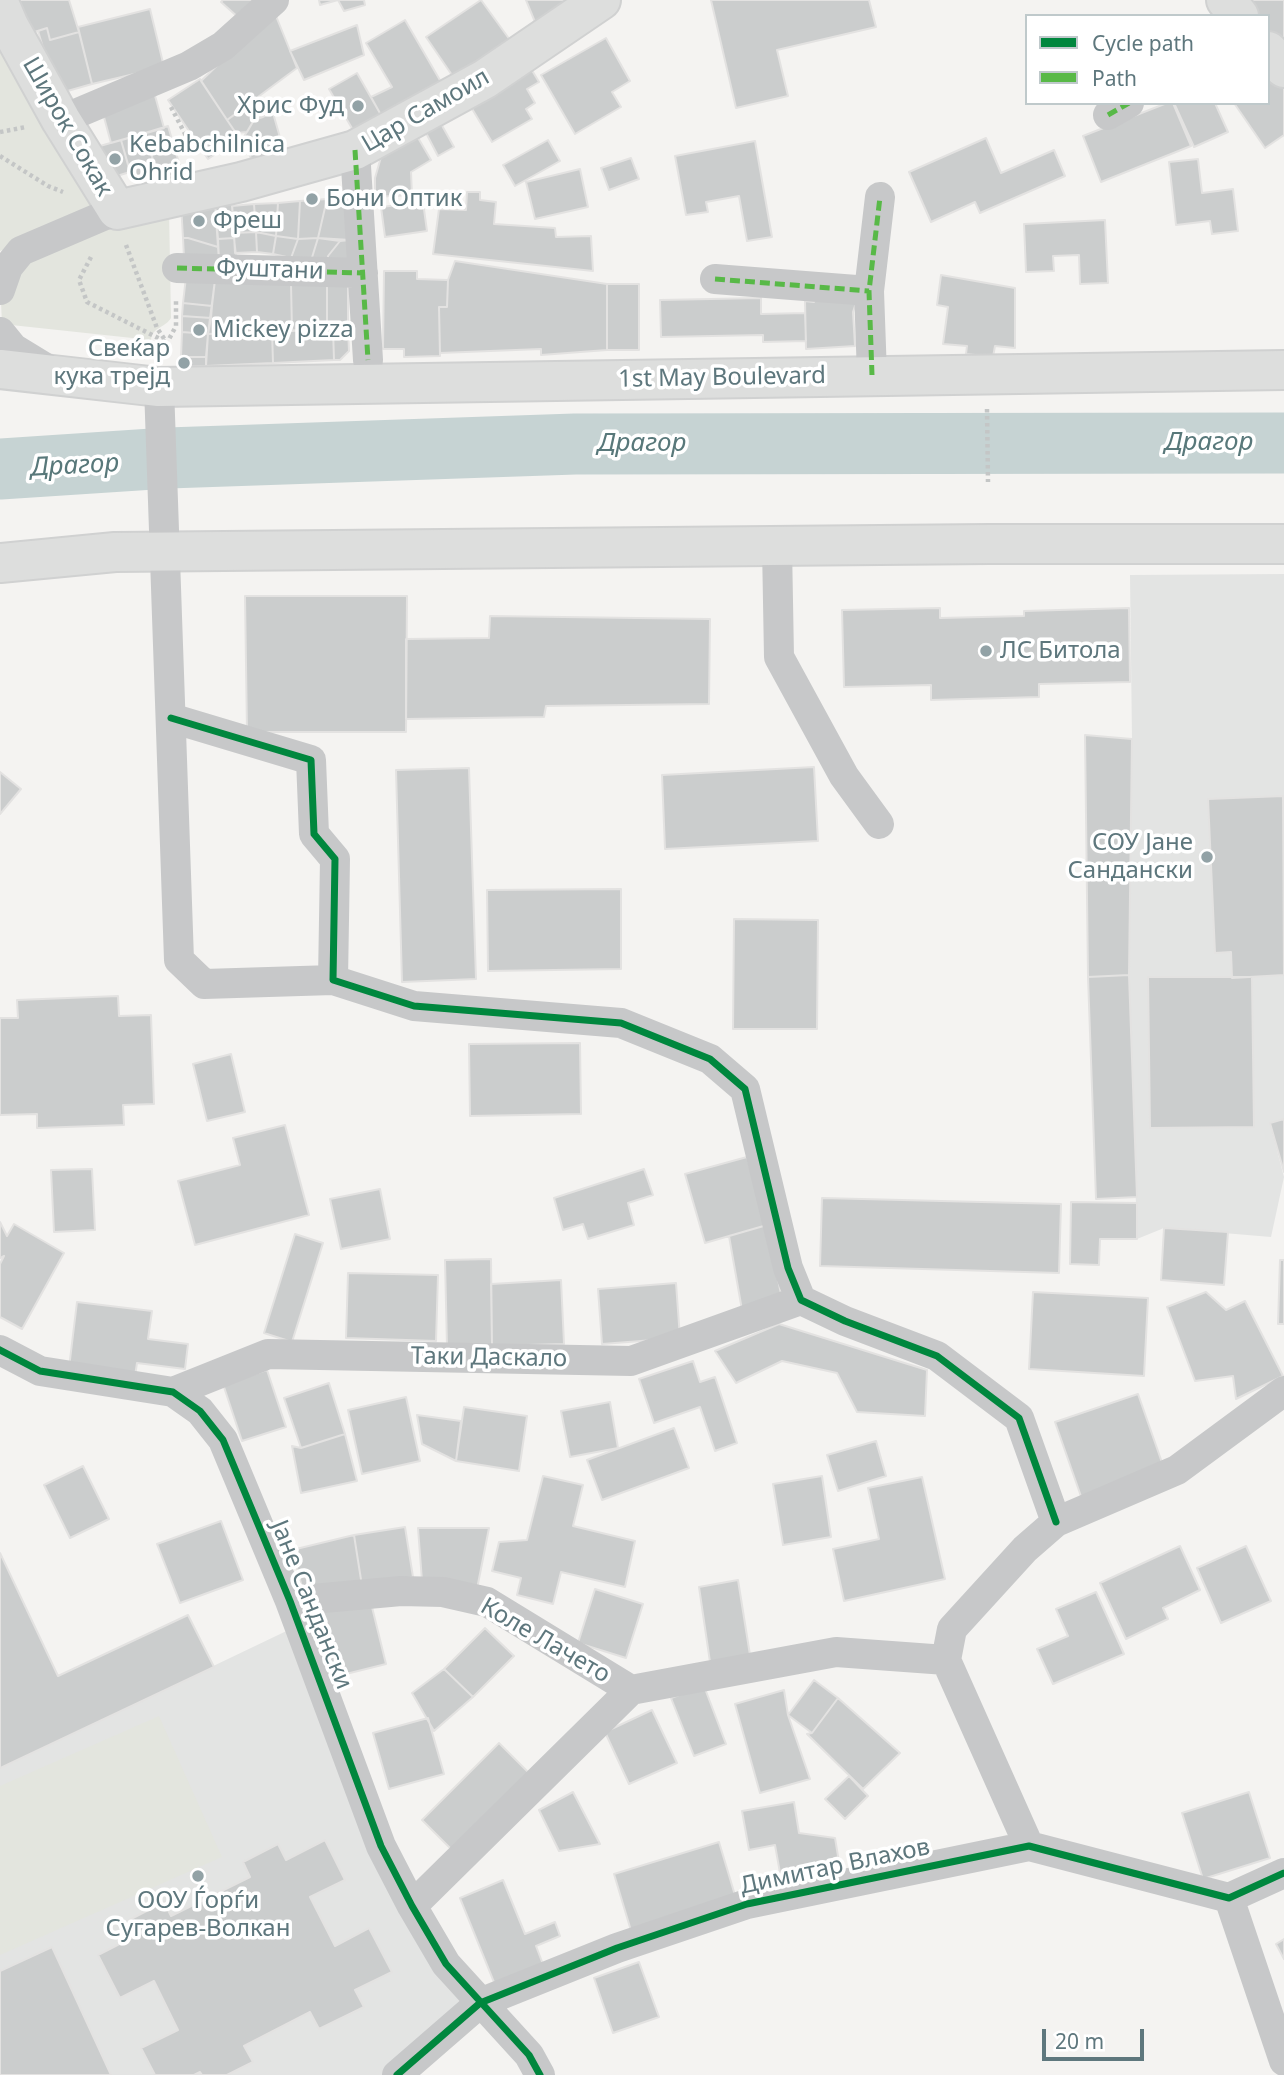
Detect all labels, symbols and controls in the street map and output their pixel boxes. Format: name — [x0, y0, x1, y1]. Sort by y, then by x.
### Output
legend — [1025, 14, 1270, 105]
text: Cycle path — [1092, 29, 1194, 57]
street label: Широк Сокак — [16, 52, 118, 202]
street label: Цар Самоил — [357, 63, 495, 159]
text: Path — [1092, 64, 1137, 92]
place label: Хрис Фуд — [237, 92, 344, 120]
marker: Хрис Фуд — [350, 98, 366, 114]
place label: Kebabchilnica Ohrid — [129, 131, 285, 187]
marker: Kebabchilnica Ohrid — [107, 151, 123, 167]
place label: Бони Оптик — [326, 185, 462, 213]
marker: Бони Оптик — [304, 191, 320, 207]
place label: Фреш — [213, 207, 282, 235]
marker: Фреш — [191, 213, 207, 229]
street label: Фуштани — [216, 254, 324, 286]
place label: Mickey pizza — [213, 316, 354, 344]
marker: Mickey pizza — [191, 322, 207, 338]
place label: Свеќар кука трејд — [53, 335, 170, 391]
marker: Свеќар кука трејд — [176, 355, 192, 371]
street label: 1st May Boulevard — [618, 362, 826, 394]
water label: Драгор — [1165, 427, 1253, 459]
water label: Драгор — [598, 428, 686, 460]
water label: Драгор — [30, 448, 120, 484]
place label: ЛС Битола — [1000, 637, 1121, 665]
marker: ЛС Битола — [978, 643, 994, 659]
place label: СОУ Јане Сандански — [1067, 829, 1193, 885]
marker: СОУ Јане Сандански — [1199, 849, 1215, 865]
street label: Таки Даскало — [411, 1342, 567, 1374]
street label: Јане Сандански — [264, 1516, 358, 1694]
street label: Коле Лачето — [475, 1592, 615, 1690]
street label: Димитар Влахов — [738, 1833, 932, 1901]
marker: ООУ Ѓорѓи Сугарев-Волкан — [190, 1868, 206, 1884]
place label: ООУ Ѓорѓи Сугарев-Волкан — [106, 1887, 290, 1943]
scale bar — [1046, 2016, 1148, 2060]
text: 20 m — [1055, 2027, 1104, 2055]

